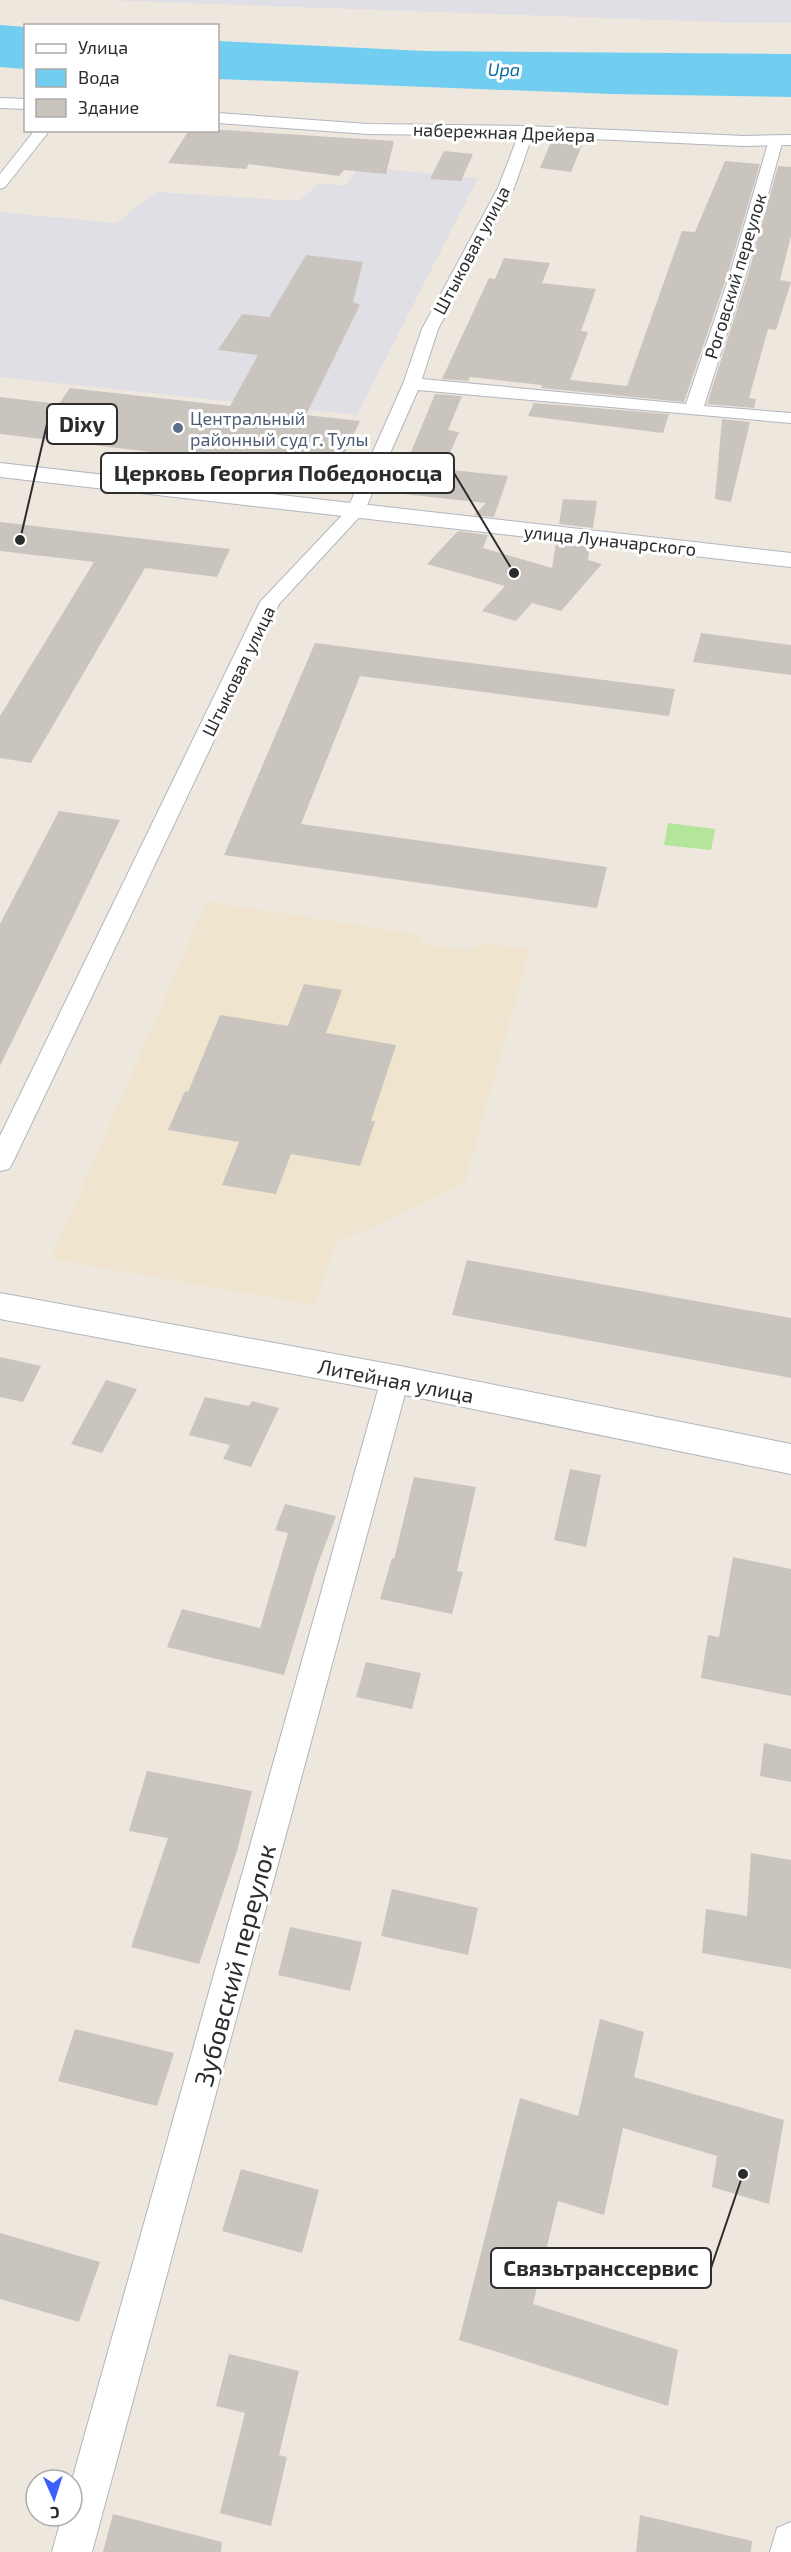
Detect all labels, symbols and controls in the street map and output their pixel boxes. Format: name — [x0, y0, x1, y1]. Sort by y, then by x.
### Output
legend — [24, 24, 219, 132]
text: Улица — [78, 36, 128, 58]
water label: Upa — [487, 58, 521, 80]
text: Вода — [78, 66, 120, 88]
text: Здание — [78, 96, 139, 118]
street label: набережная Дрейера — [412, 118, 596, 146]
street label: Штыковая улица — [428, 182, 514, 318]
street label: Роговский переулок — [699, 190, 771, 362]
callout: Dixy — [47, 404, 117, 444]
place label: Центральный районный суд г. Тулы — [190, 407, 369, 450]
text: Dixy — [59, 410, 106, 437]
marker: Центральный районный суд г. Тулы — [171, 421, 185, 435]
callout: Церковь Георгия Победоносца — [101, 453, 454, 493]
text: Церковь Георгия Победоносца — [114, 459, 442, 485]
street label: улица Луначарского — [523, 520, 697, 560]
street label: Штыковая улица — [197, 602, 279, 740]
street label: Литейная улица — [316, 1353, 476, 1408]
street label: Зубовский переулок — [187, 1840, 282, 2090]
callout: Связьтранссервис — [491, 2248, 711, 2288]
text: Связьтранссервис — [503, 2254, 699, 2280]
north arrow — [24, 2468, 84, 2528]
text: С — [50, 2504, 60, 2523]

